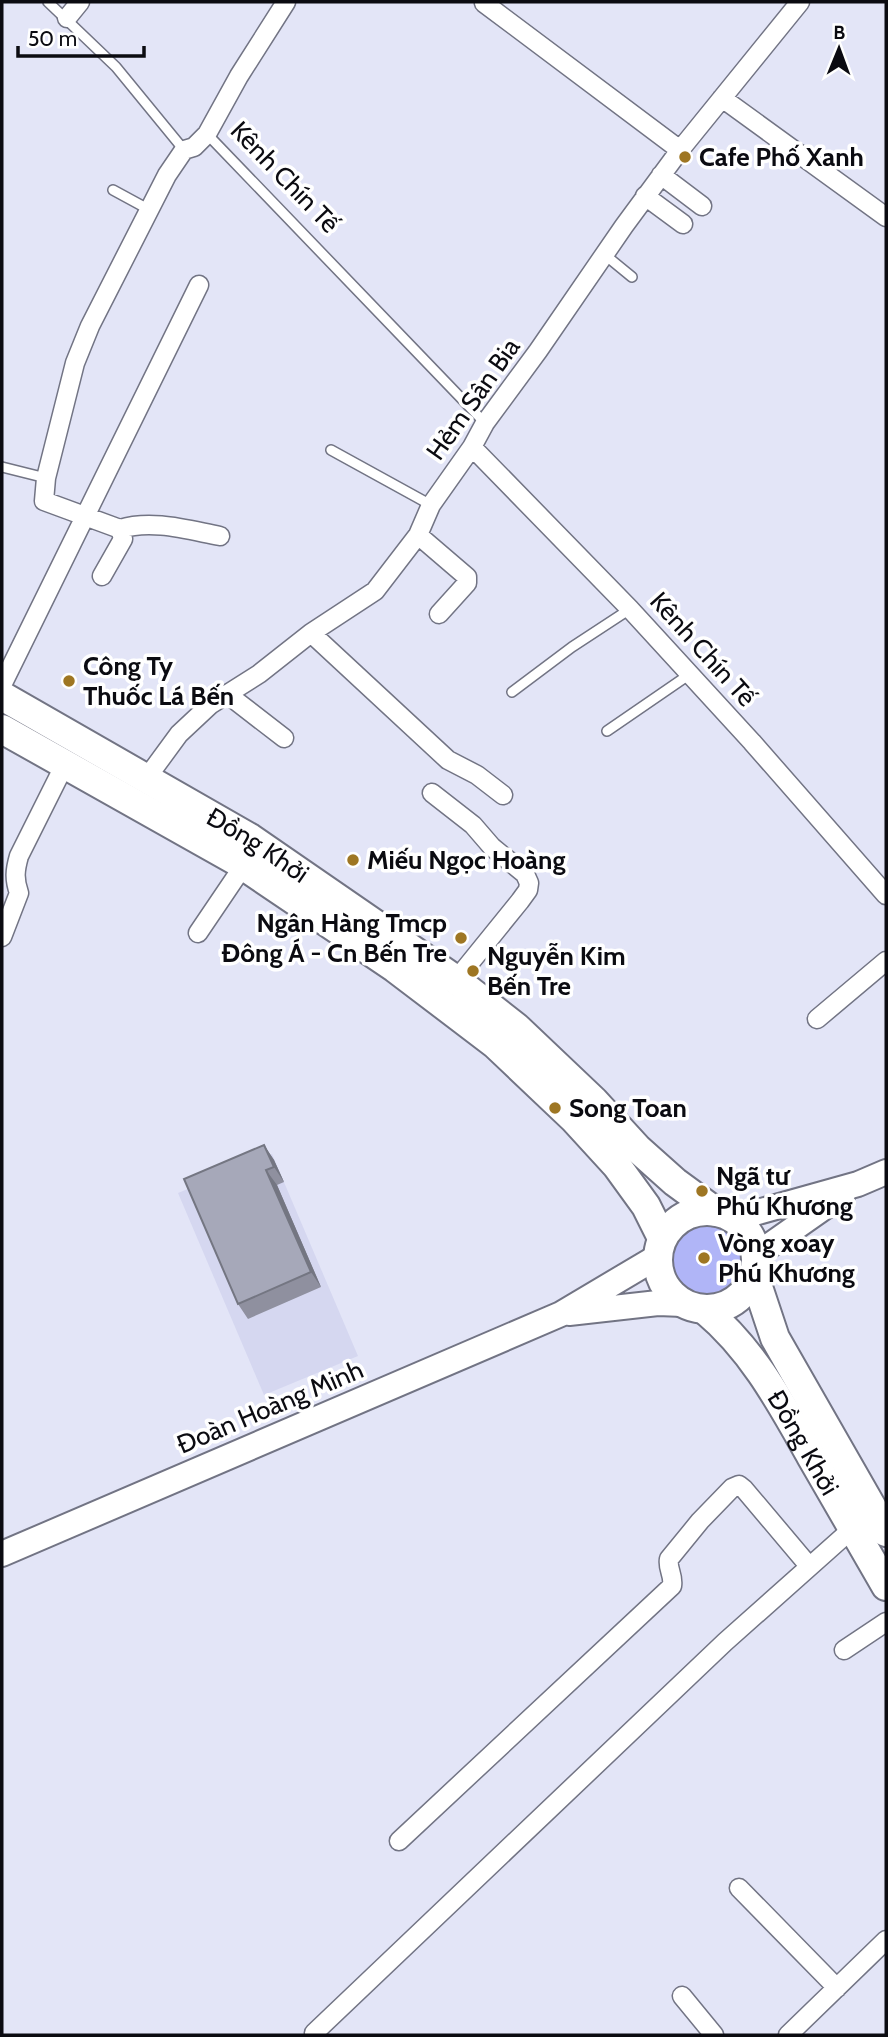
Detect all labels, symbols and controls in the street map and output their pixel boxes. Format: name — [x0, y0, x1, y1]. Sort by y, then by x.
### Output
scale bar — [18, 14, 144, 58]
north arrow — [804, 14, 874, 84]
text: B — [833, 21, 846, 44]
text: 50 m — [28, 26, 77, 51]
street label: Kênh Chín Tế — [224, 115, 347, 240]
place label: Cafe Phố Xanh — [699, 141, 864, 173]
marker: Cafe Phố Xanh — [677, 149, 693, 165]
street label: Hẻm Sân Bia — [419, 332, 527, 466]
street label: Kênh Chín Tế — [643, 585, 763, 713]
place label: Công Ty Thuốc Lá Bến — [83, 650, 234, 712]
marker: Công Ty Thuốc Lá Bến — [61, 673, 77, 689]
street label: Đồng Khởi — [201, 801, 315, 890]
place label: Miếu Ngọc Hoàng — [367, 844, 565, 876]
marker: Miếu Ngọc Hoàng — [345, 852, 361, 868]
place label: Ngân Hàng Tmcp Đông Á - Cn Bến Tre — [221, 907, 447, 969]
marker: Ngân Hàng Tmcp Đông Á - Cn Bến Tre — [453, 930, 469, 946]
place label: Nguyễn Kim Bến Tre — [487, 940, 626, 1002]
marker: Nguyễn Kim Bến Tre — [465, 963, 481, 979]
place label: Song Toan — [569, 1092, 687, 1124]
marker: Song Toan — [547, 1100, 563, 1116]
place label: Ngã tư Phú Khương — [716, 1160, 853, 1222]
marker: Ngã tư Phú Khương — [694, 1183, 710, 1199]
place label: Vòng xoay Phú Khương — [718, 1227, 855, 1289]
marker: Vòng xoay Phú Khương — [696, 1250, 712, 1266]
street label: Đoàn Hoàng Minh — [172, 1353, 368, 1461]
street label: Đồng Khởi — [761, 1384, 846, 1501]

